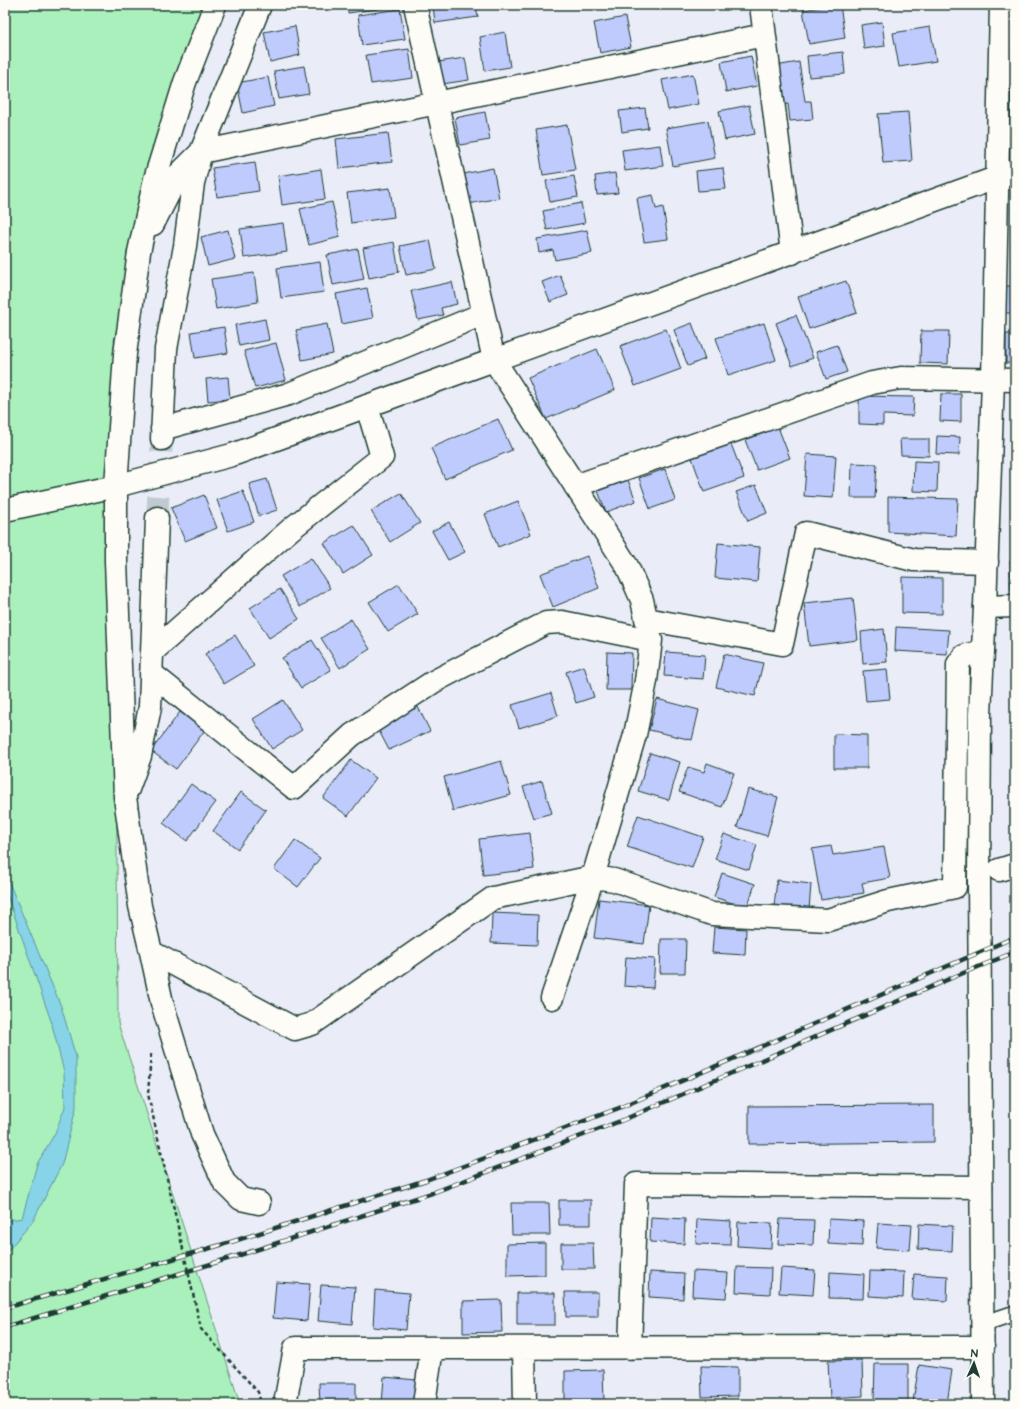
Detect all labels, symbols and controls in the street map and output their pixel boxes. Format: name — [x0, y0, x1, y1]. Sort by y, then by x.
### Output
north arrow — [954, 1343, 994, 1383]
text: N — [971, 1346, 978, 1361]

